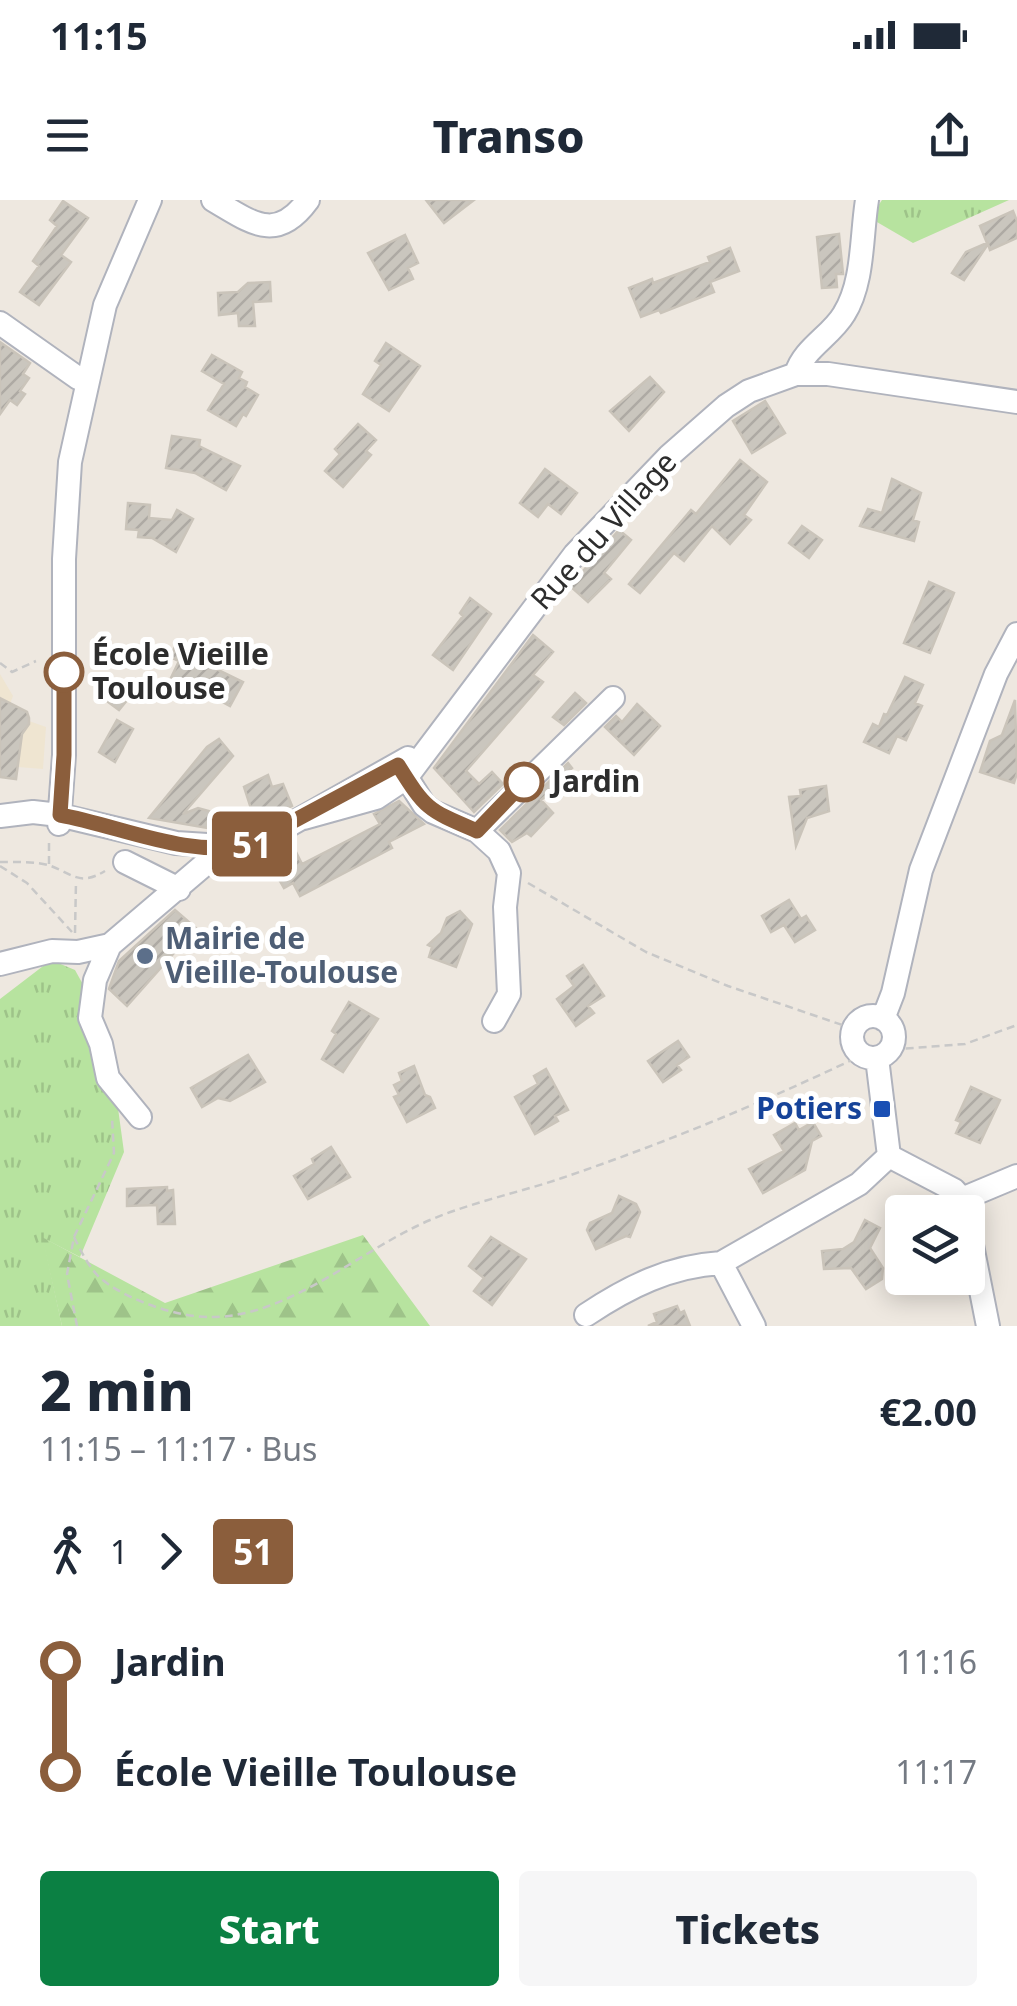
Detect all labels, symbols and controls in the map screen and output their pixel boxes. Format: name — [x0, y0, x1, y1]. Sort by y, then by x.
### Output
text: 11:15 — [50, 9, 148, 61]
text: Transo — [432, 105, 585, 166]
icon: menu — [40, 108, 95, 163]
icon: share — [922, 108, 977, 163]
street label: Rue du Village — [521, 442, 685, 618]
place label: École Vieille Toulouse — [92, 633, 269, 708]
marker: École Vieille Toulouse — [45, 653, 83, 691]
place label: Jardin — [549, 760, 640, 801]
marker: Jardin — [505, 763, 543, 801]
line badge: 51 — [207, 812, 297, 876]
text: 51 — [232, 821, 272, 868]
place label: Mairie de Vieille-Toulouse — [165, 917, 398, 992]
marker: Mairie de Vieille-Toulouse — [134, 945, 156, 967]
place label: Potiers — [756, 1087, 862, 1128]
marker: Potiers — [871, 1098, 893, 1120]
map controls — [885, 1195, 985, 1295]
button: layers — [885, 1195, 985, 1295]
text: 2 min — [40, 1352, 194, 1427]
text: €2.00 — [879, 1385, 977, 1437]
text: 11:15 – 11:17 · Bus — [40, 1427, 317, 1470]
icon: walk — [40, 1524, 95, 1579]
icon: forward — [143, 1524, 198, 1579]
text: 51 — [233, 1528, 273, 1575]
text: 1 — [110, 1530, 128, 1573]
text: Jardin — [114, 1635, 226, 1687]
text: 11:16 — [895, 1640, 977, 1683]
text: École Vieille Toulouse — [114, 1745, 517, 1797]
text: 11:17 — [895, 1750, 977, 1793]
button: Start — [40, 1871, 499, 1986]
button: Tickets — [519, 1871, 977, 1986]

